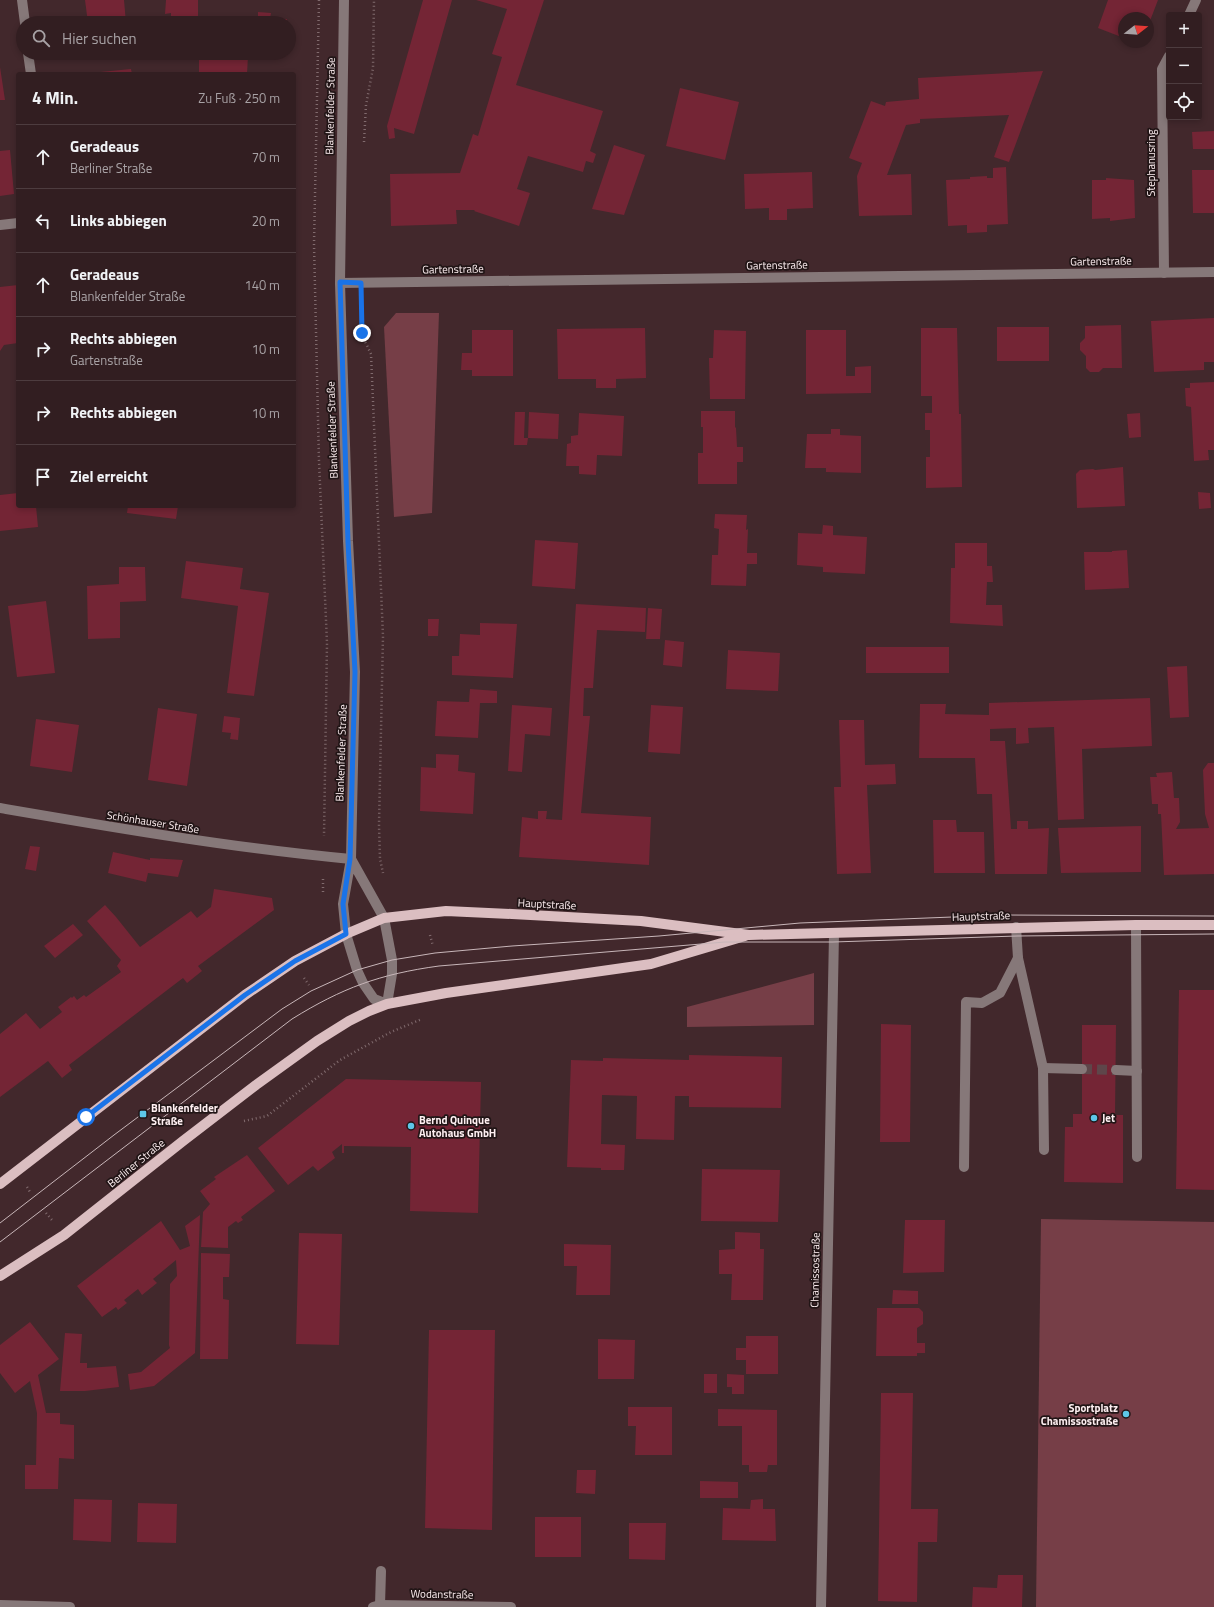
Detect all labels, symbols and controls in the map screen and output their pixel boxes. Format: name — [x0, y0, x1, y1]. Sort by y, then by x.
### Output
north arrow — [1118, 12, 1154, 48]
map controls — [1166, 12, 1202, 120]
button: + — [1166, 12, 1202, 48]
search box — [16, 16, 296, 60]
icon: search — [30, 27, 52, 49]
text: Hier suchen — [62, 27, 137, 50]
button: − — [1166, 48, 1202, 84]
street label: Blankenfelder Straße — [321, 57, 339, 155]
button: locate — [1166, 84, 1202, 120]
text: 4 Min. — [32, 85, 78, 111]
text: Zu Fuß · 250 m — [198, 88, 280, 108]
street label: Stephanusring — [1143, 129, 1159, 197]
text: Geradeaus — [70, 135, 139, 158]
icon: ahead — [32, 146, 54, 168]
text: 70 m — [252, 147, 280, 167]
text: Berliner Straße — [70, 158, 152, 178]
text: Links abbiegen — [70, 209, 167, 232]
icon: left — [32, 210, 54, 232]
text: 20 m — [252, 211, 280, 231]
street label: Gartenstraße — [1070, 252, 1132, 270]
street label: Gartenstraße — [746, 256, 808, 274]
street label: Gartenstraße — [422, 260, 484, 278]
text: Geradeaus — [70, 263, 139, 286]
icon: ahead — [32, 274, 54, 296]
text: 140 m — [244, 275, 280, 295]
text: Blankenfelder Straße — [70, 286, 185, 306]
route end — [353, 324, 371, 342]
text: Rechts abbiegen — [70, 327, 177, 350]
icon: right — [32, 338, 54, 360]
text: 10 m — [252, 339, 280, 359]
text: Gartenstraße — [70, 350, 143, 370]
street label: Blankenfelder Straße — [322, 381, 342, 479]
text: Rechts abbiegen — [70, 401, 177, 424]
icon: right — [32, 402, 54, 424]
text: 10 m — [252, 403, 280, 423]
text: Ziel erreicht — [70, 465, 148, 488]
icon: arrive — [32, 466, 54, 488]
street label: Blankenfelder Straße — [331, 704, 351, 802]
street label: Schönhauser Straße — [106, 807, 201, 837]
street label: Hauptstraße — [517, 894, 577, 914]
street label: Hauptstraße — [951, 907, 1011, 925]
place label: Blankenfelder Straße — [151, 1100, 218, 1129]
route start — [77, 1108, 95, 1126]
marker: Blankenfelder Straße — [138, 1109, 148, 1119]
place label: Jet — [1102, 1110, 1115, 1126]
place label: Bernd Quinque Autohaus GmbH — [419, 1112, 496, 1141]
marker: Jet — [1089, 1113, 1099, 1123]
marker: Bernd Quinque Autohaus GmbH — [406, 1121, 416, 1131]
street label: Berliner Straße — [104, 1135, 168, 1191]
street label: Chamissostraße — [806, 1232, 824, 1308]
place label: Sportplatz Chamissostraße — [1041, 1400, 1118, 1429]
marker: Sportplatz Chamissostraße — [1121, 1409, 1131, 1419]
street label: Wodanstraße — [410, 1585, 474, 1603]

